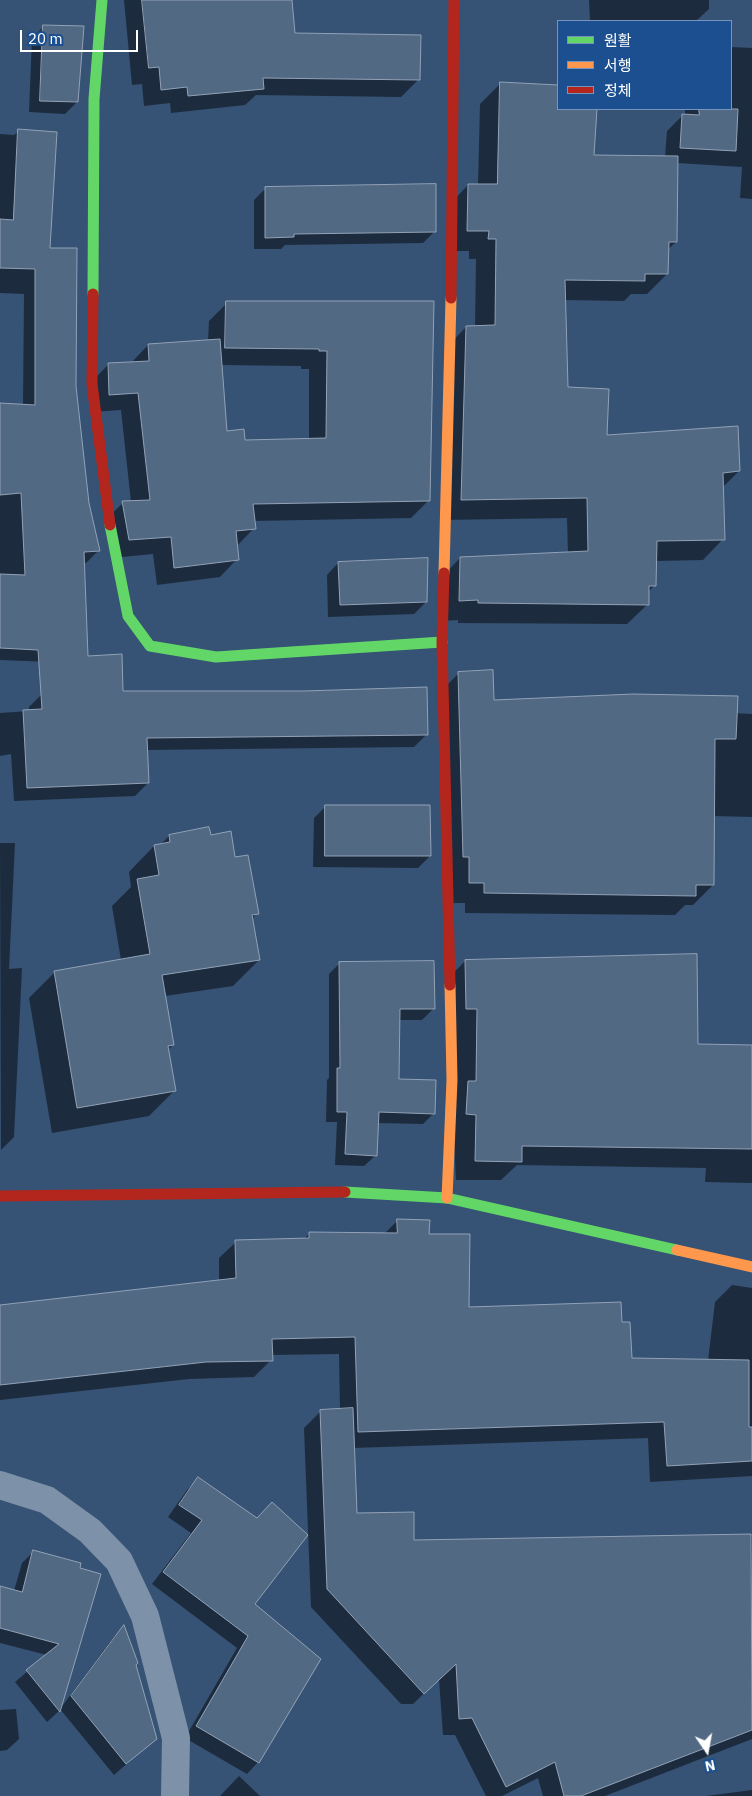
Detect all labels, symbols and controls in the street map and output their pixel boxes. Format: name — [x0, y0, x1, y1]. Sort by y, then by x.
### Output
scale bar — [22, 20, 140, 52]
legend — [557, 20, 732, 110]
text: 20 m — [28, 29, 63, 48]
text: 원활 — [604, 31, 632, 50]
text: 서행 — [604, 56, 632, 75]
text: 정체 — [604, 81, 632, 100]
north arrow — [682, 1726, 732, 1776]
text: N — [703, 1756, 717, 1776]

